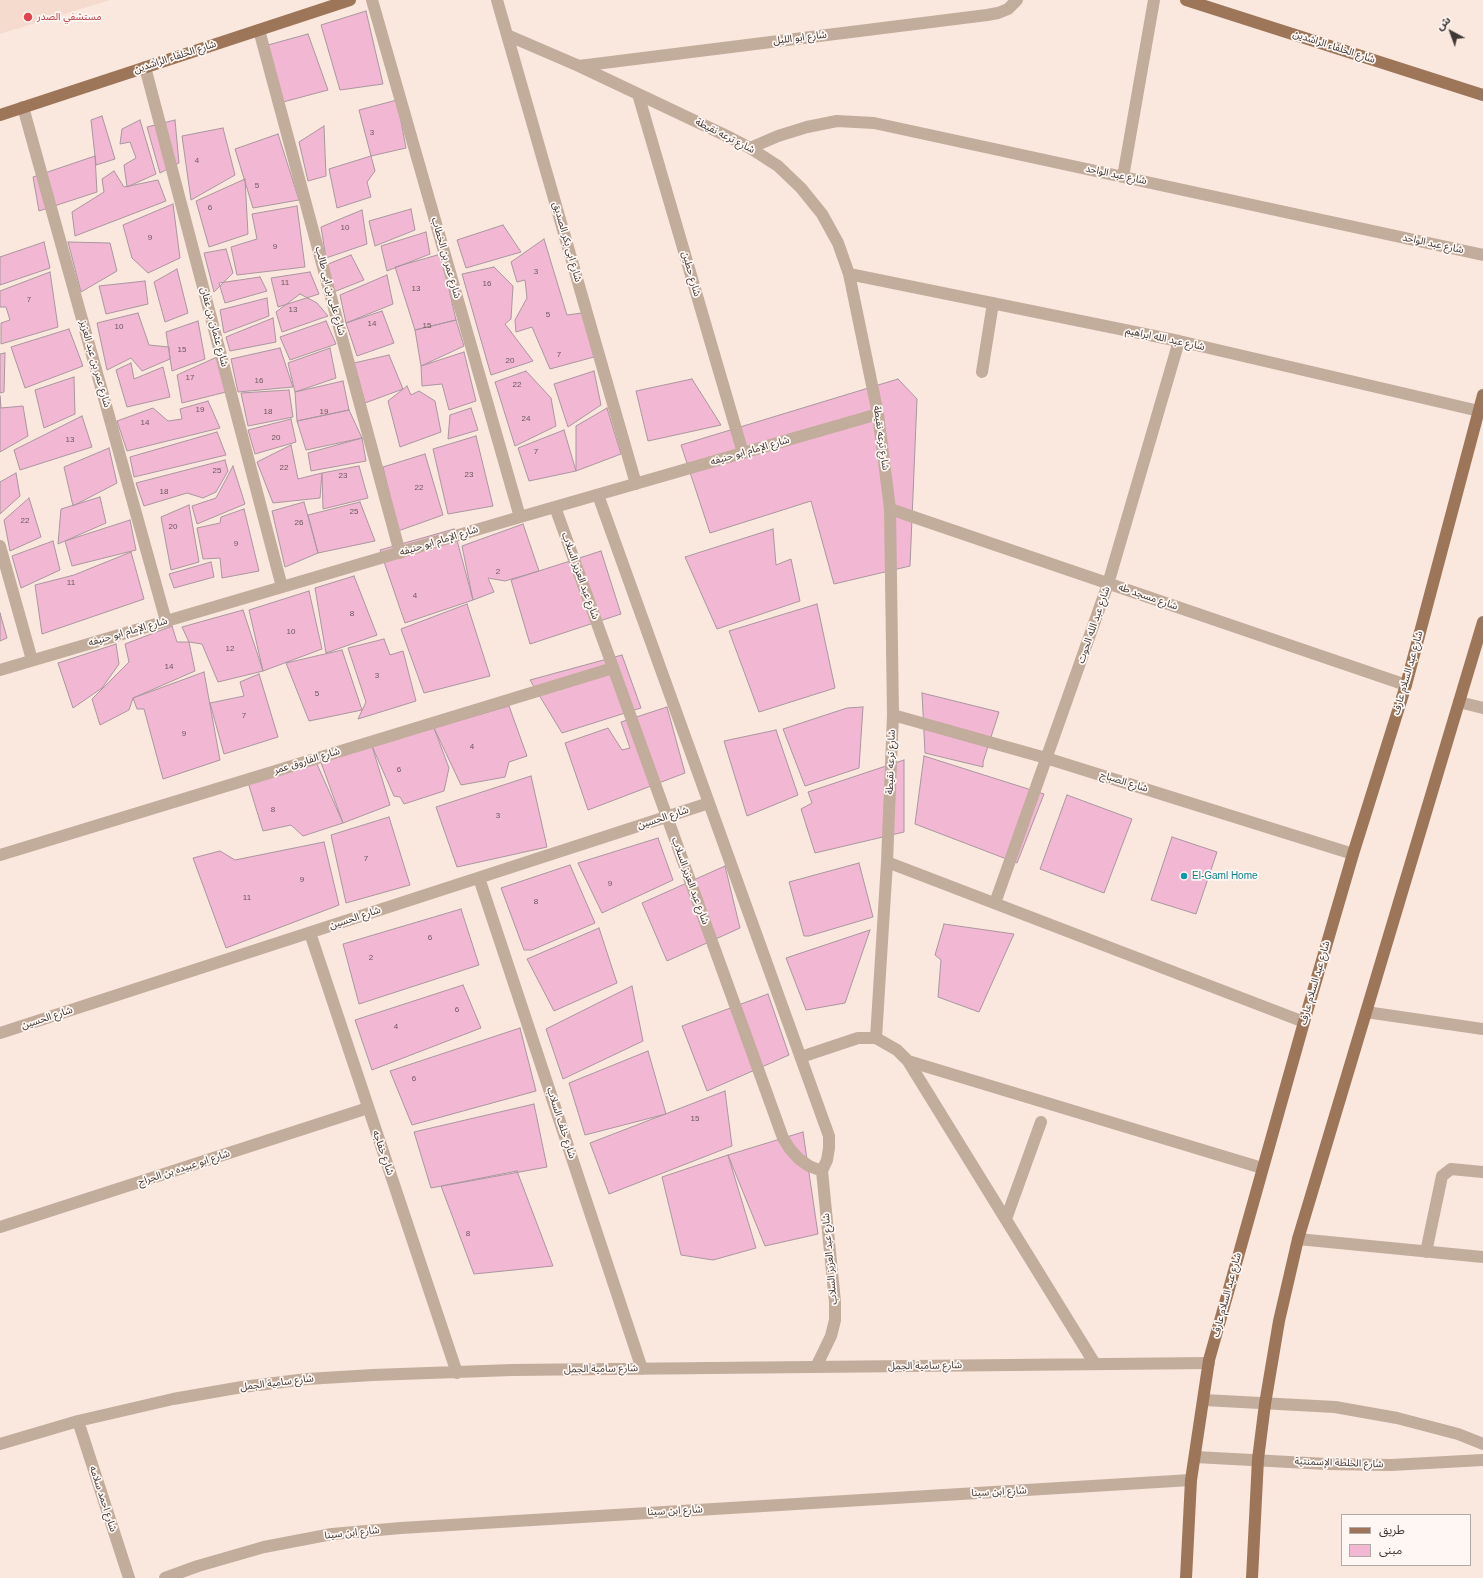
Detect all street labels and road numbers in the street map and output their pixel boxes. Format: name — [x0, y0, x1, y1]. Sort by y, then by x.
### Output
street label: شارع الخلفاء الراشدين — [1291, 28, 1377, 66]
street label: شارع ابو الليل — [773, 29, 827, 47]
street label: شارع الخلفاء الراشدين — [132, 38, 218, 76]
street label: شارع ترعه نقيطة — [693, 116, 757, 156]
street label: شارع عبد الواحد — [1084, 163, 1148, 187]
street label: شارع ابى بكر الصديق — [550, 201, 584, 283]
street label: شارع عمر بن الخطاب — [429, 216, 463, 300]
street label: شارع عبد الواحد — [1401, 232, 1465, 256]
street label: شارع على بن ابى طالب — [312, 245, 348, 337]
street label: شارع حطين — [679, 250, 703, 298]
street label: شارع عثمان بن عفان — [198, 286, 230, 368]
street label: شارع عمر بن عبد العزيز — [77, 319, 113, 409]
street label: شارع عبد الله ابراهيم — [1124, 325, 1206, 353]
street label: شارع ترعه نقيطة — [871, 405, 891, 471]
street label: شارع الإمام ابو حنيفه — [709, 434, 791, 468]
street label: شارع الإمام ابو حنيفه — [398, 523, 480, 559]
street label: شارع عبد العزيز السلاب — [559, 531, 601, 621]
street label: شارع مسجد طه — [1117, 581, 1179, 613]
street label: شارع عبد الله الحوت — [1075, 585, 1113, 665]
street label: شارع الإمام ابو حنيفه — [87, 615, 169, 649]
street label: شارع عبد السلام عارف — [1390, 630, 1426, 716]
street label: شارع ترعه نقيطة — [884, 729, 898, 795]
street label: شارع الفاروق عمر — [272, 745, 342, 777]
street label: شارع الصباح — [1099, 769, 1149, 795]
street label: شارع الحسين — [636, 804, 690, 832]
street label: شارع عبد العزيز السلاب — [669, 836, 711, 926]
street label: شارع الحسين — [328, 904, 382, 932]
street label: شارع عبد السلام عارف — [1297, 940, 1333, 1026]
street label: شارع الحسين — [20, 1004, 74, 1032]
street label: شارع خلف السلاب — [544, 1086, 578, 1160]
street label: شارع خفاجه — [370, 1129, 396, 1177]
street label: شارع ابو عبيده بن الجراح — [137, 1147, 231, 1189]
street label: شارع عبد العزيز السلاب — [820, 1213, 840, 1305]
street label: شارع عبد السلام عارف — [1210, 1251, 1244, 1339]
street label: شارع سامية الجمل — [888, 1359, 962, 1373]
street label: شارع سامية الجمل — [564, 1362, 638, 1376]
street label: شارع سامية الجمل — [240, 1373, 314, 1393]
street label: شارع الخلطة الإسمنتية — [1294, 1455, 1384, 1471]
street label: شارع احمد سلامه — [87, 1465, 119, 1533]
street label: شارع ابن سينا — [971, 1485, 1027, 1499]
street label: شارع ابن سينا — [647, 1504, 703, 1518]
street label: شارع ابن سينا — [324, 1524, 380, 1542]

